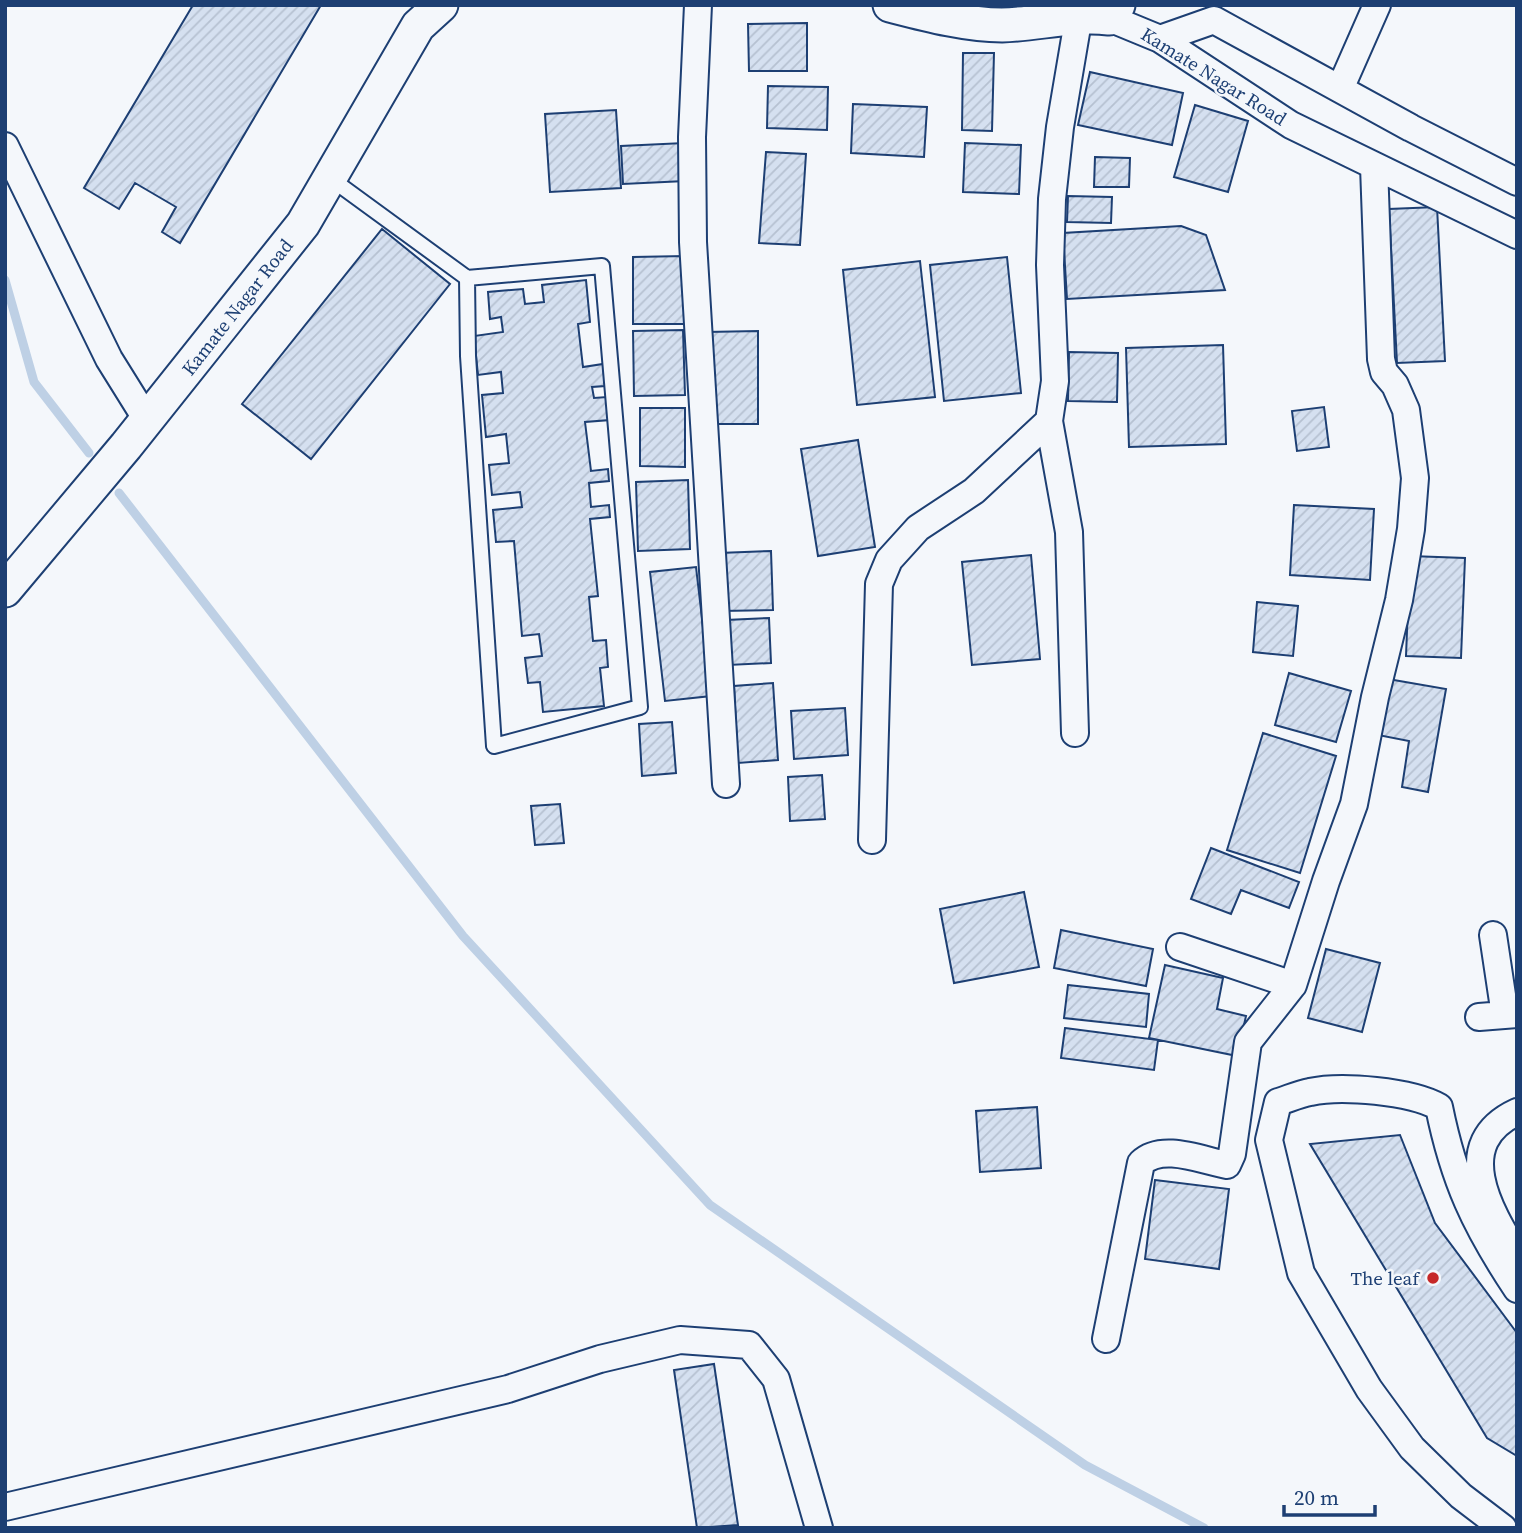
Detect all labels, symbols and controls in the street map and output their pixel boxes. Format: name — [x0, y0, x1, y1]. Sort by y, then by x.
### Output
street label: Kamate Nagar Road — [1136, 21, 1292, 131]
street label: Kamate Nagar Road — [175, 233, 299, 381]
place label: The leaf — [1350, 1265, 1421, 1291]
marker: The leaf — [1425, 1270, 1441, 1286]
scale bar — [1284, 1474, 1375, 1518]
text: 20 m — [1294, 1483, 1339, 1512]

